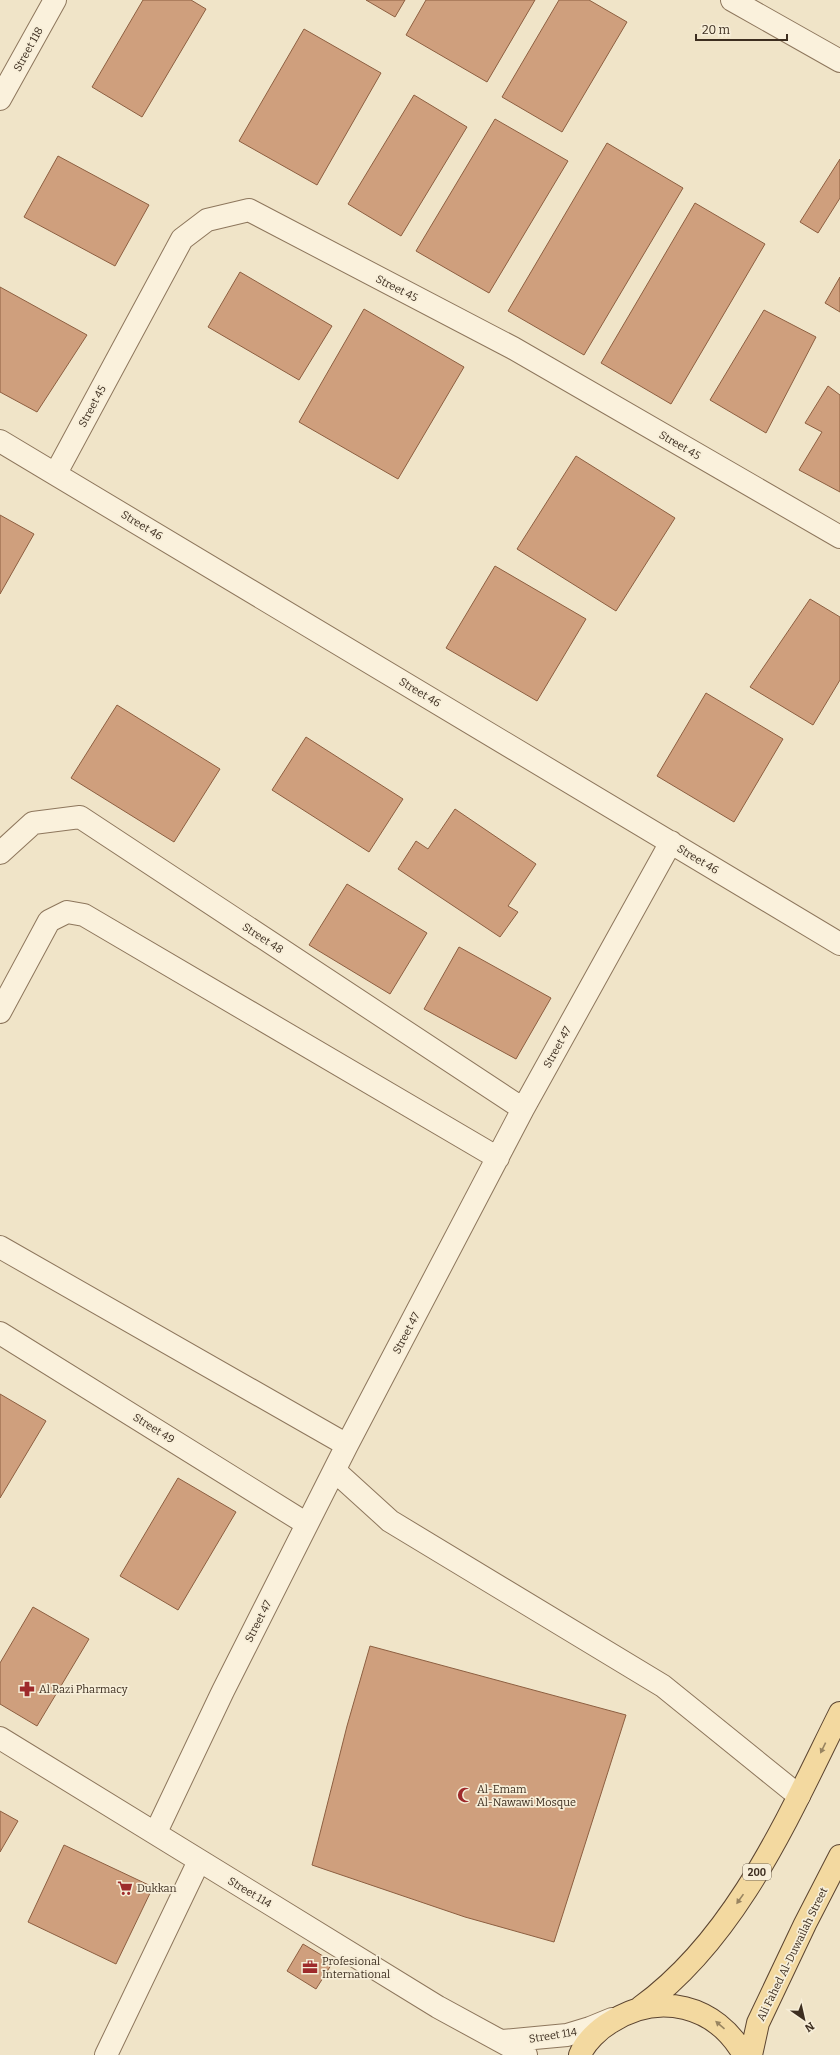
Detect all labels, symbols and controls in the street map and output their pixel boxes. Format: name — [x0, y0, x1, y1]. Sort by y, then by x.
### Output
scale bar — [696, 16, 787, 42]
text: 20 m — [702, 23, 731, 37]
street label: Street 118 — [11, 25, 46, 74]
street label: Street 45 — [374, 272, 420, 305]
street label: Street 45 — [76, 383, 109, 429]
street label: Street 45 — [657, 428, 703, 463]
street label: Street 46 — [119, 508, 165, 543]
street label: Street 46 — [397, 675, 443, 710]
street label: Street 46 — [675, 842, 721, 877]
street label: Street 48 — [240, 920, 286, 956]
street label: Street 47 — [541, 1024, 574, 1070]
street label: Street 47 — [390, 1310, 423, 1356]
street label: Street 49 — [131, 1411, 177, 1446]
street label: Street 47 — [242, 1598, 275, 1644]
pharmacy icon: Al Razi Pharmacy — [18, 1680, 36, 1698]
place label: Al Razi Pharmacy — [39, 1683, 128, 1696]
one-way arrow — [819, 1742, 826, 1754]
place label: Al-Emam Al-Nawawi Mosque — [477, 1783, 576, 1809]
mosque icon: Al-Emam Al-Nawawi Mosque — [456, 1786, 474, 1804]
road number: 200 — [743, 1864, 771, 1880]
street label: Street 114 — [226, 1874, 274, 1911]
supermarket icon: Dukkan — [116, 1879, 134, 1897]
place label: Dukkan — [137, 1882, 177, 1895]
street label: Ali Fahed Al-Duwailah Street — [754, 1885, 831, 2023]
one-way arrow — [736, 1894, 744, 1904]
place label: Profesional International — [322, 1955, 390, 1981]
office icon: Profesional International — [301, 1958, 319, 1976]
north arrow — [784, 1999, 824, 2039]
text: N — [802, 2019, 816, 2035]
one-way arrow — [714, 2021, 725, 2030]
street label: Street 114 — [528, 2025, 579, 2046]

